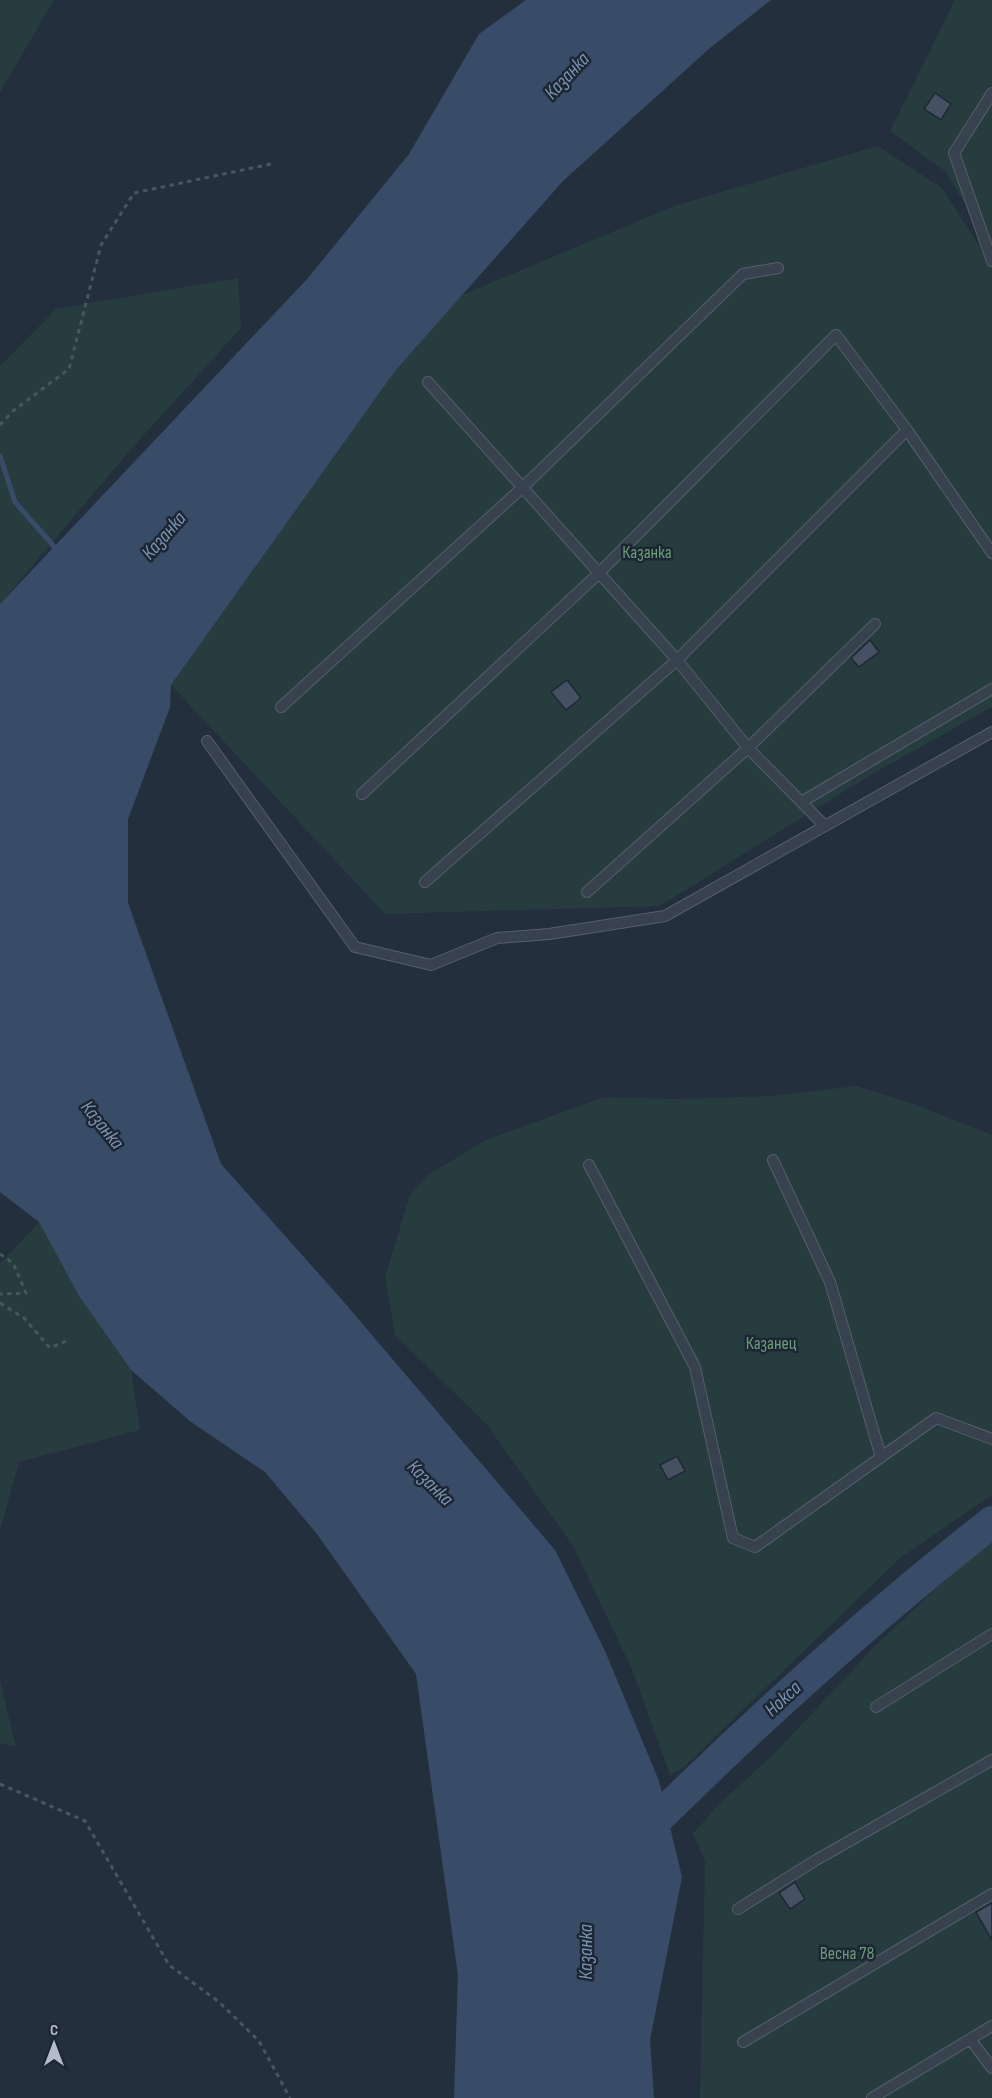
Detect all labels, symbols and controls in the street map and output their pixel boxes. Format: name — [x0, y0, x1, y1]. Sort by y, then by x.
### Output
water label: Казанка — [539, 48, 595, 104]
water label: Казанка — [137, 507, 191, 565]
park label: Казанка — [622, 542, 672, 563]
water label: Казанка — [75, 1096, 129, 1154]
park label: Казанец — [746, 1333, 797, 1354]
water label: Казанка — [402, 1455, 458, 1511]
water label: Нокса — [760, 1676, 806, 1722]
water label: Казанка — [574, 1924, 598, 1980]
park label: Весна 78 — [820, 1943, 874, 1964]
north arrow — [24, 2014, 84, 2074]
text: С — [50, 2021, 58, 2040]

